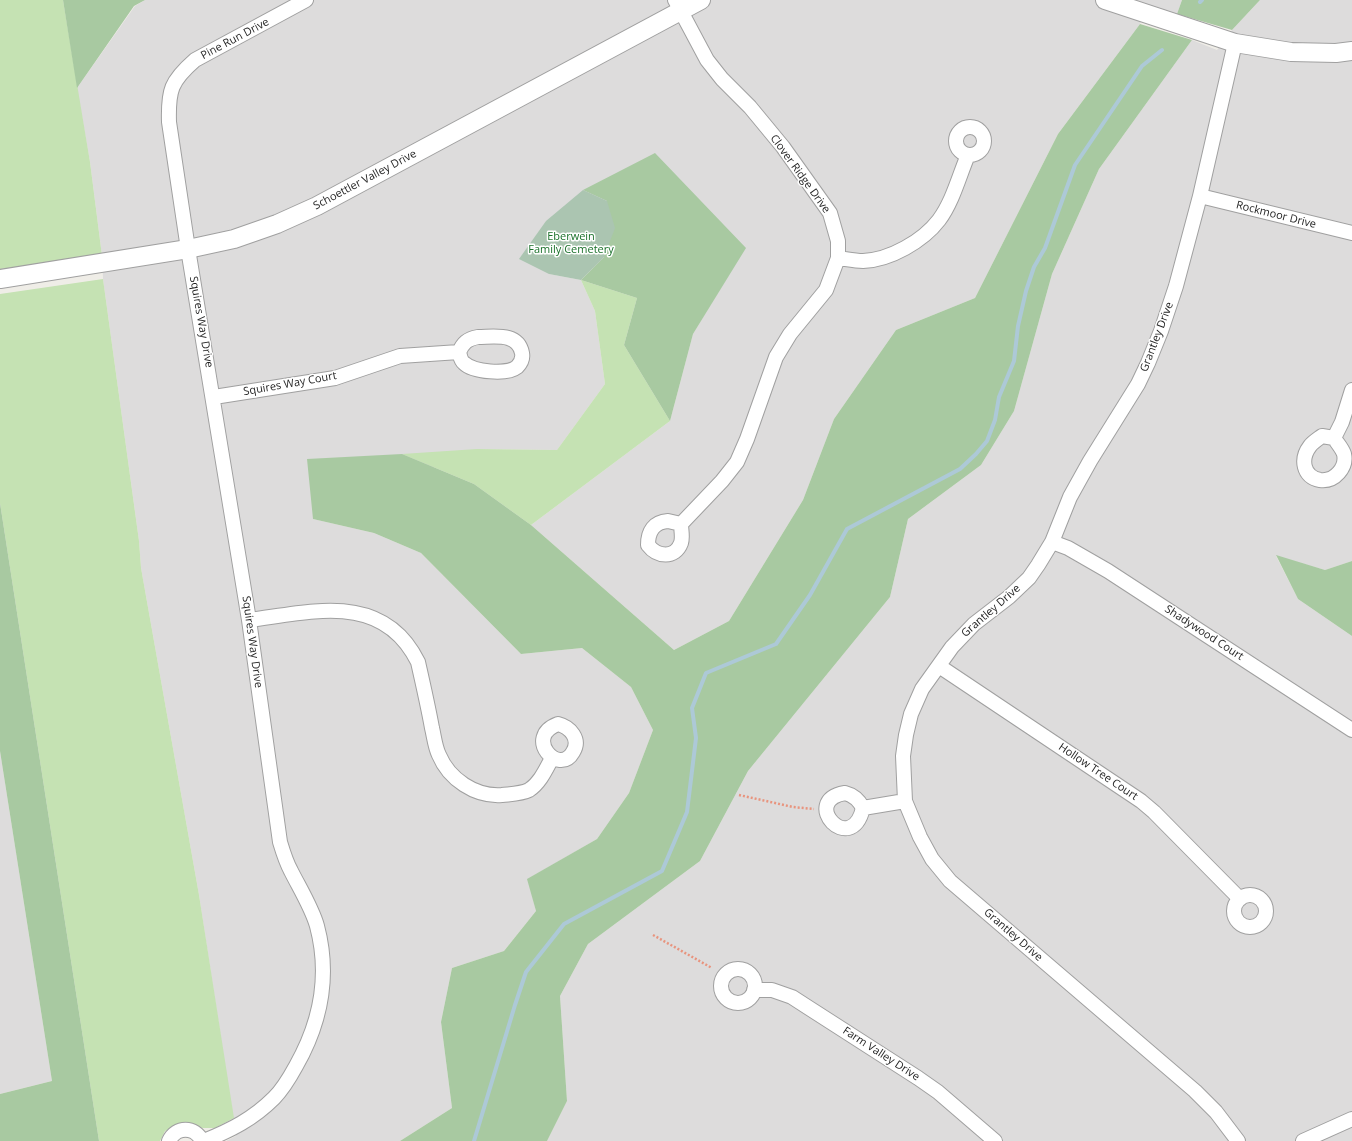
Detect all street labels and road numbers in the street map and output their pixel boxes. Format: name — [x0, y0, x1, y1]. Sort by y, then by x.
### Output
street label: Pine Run Drive — [199, 16, 271, 62]
street label: Clover Ridge Drive — [767, 132, 833, 216]
street label: Schoettler Valley Drive — [311, 147, 419, 213]
street label: Rockmoor Drive — [1235, 199, 1317, 231]
street label: Squires Way Drive — [186, 275, 216, 369]
street label: Grantley Drive — [1138, 300, 1176, 374]
street label: Squires Way Court — [242, 369, 338, 399]
street label: Grantley Drive — [959, 582, 1023, 640]
street label: Squires Way Drive — [239, 595, 265, 689]
street label: Shadywood Court — [1162, 603, 1246, 663]
street label: Hollow Tree Court — [1056, 741, 1140, 803]
street label: Grantley Drive — [981, 906, 1045, 964]
street label: Farm Valley Drive — [840, 1024, 922, 1084]

